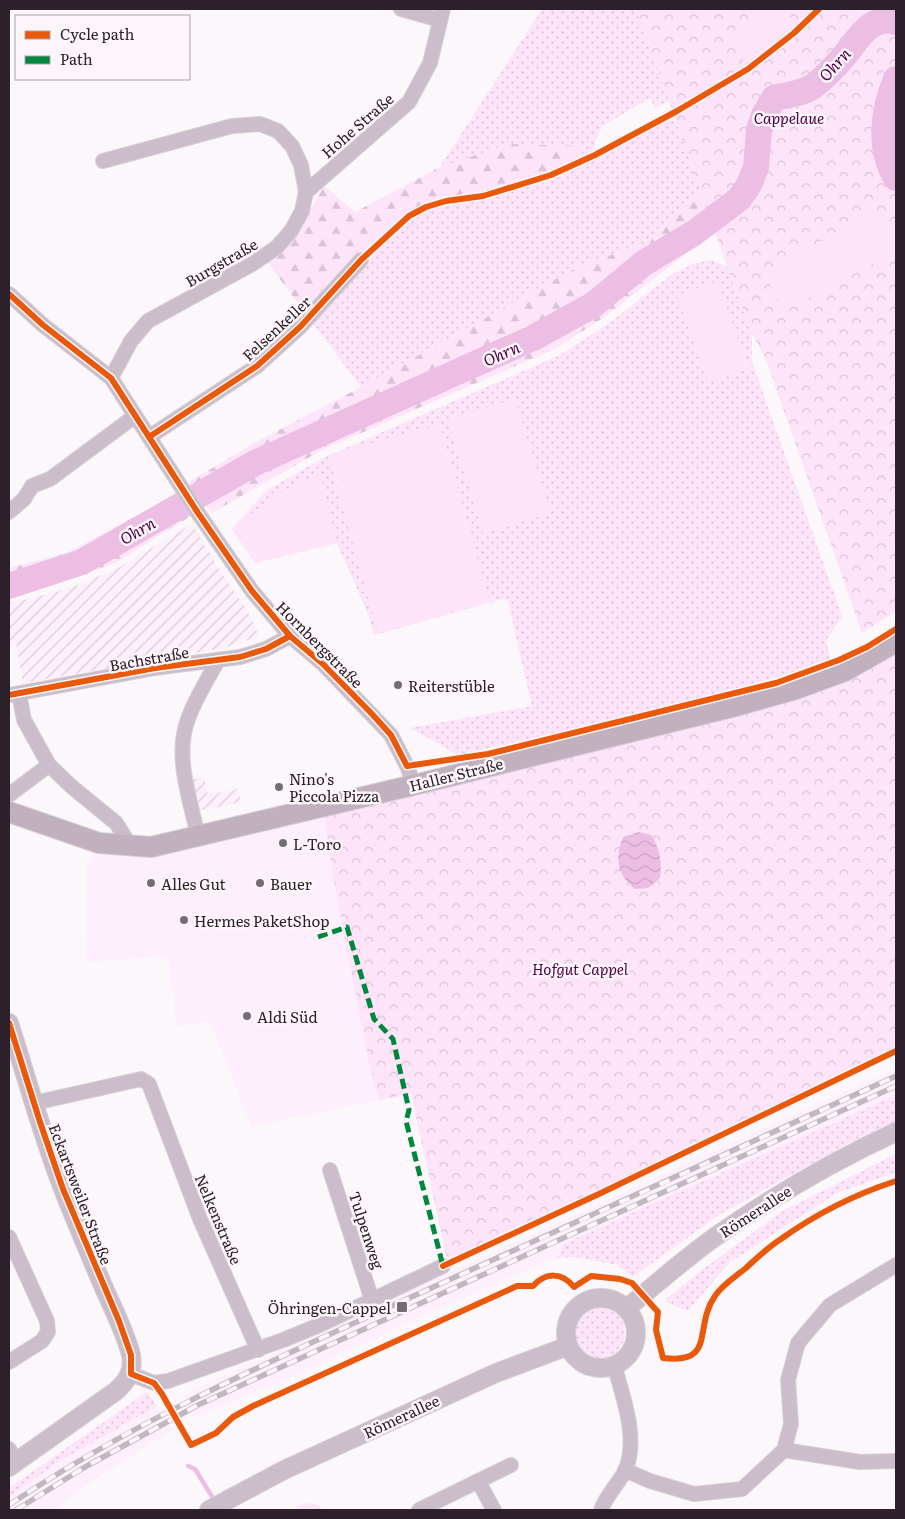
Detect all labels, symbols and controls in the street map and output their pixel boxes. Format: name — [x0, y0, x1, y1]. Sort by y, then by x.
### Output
legend — [15, 15, 190, 80]
text: Cycle path — [60, 22, 135, 45]
water label: Ohrn — [812, 42, 856, 86]
text: Path — [60, 47, 93, 70]
street label: Hohe Straße — [316, 87, 398, 163]
park label: Cappelaue — [754, 106, 824, 129]
street label: Burgstraße — [181, 232, 262, 292]
street label: Felsenkeller — [236, 290, 316, 366]
water label: Ohrn — [479, 334, 524, 372]
water label: Ohrn — [115, 510, 160, 550]
street label: Hornbergstraße — [271, 595, 369, 693]
street label: Bachstraße — [107, 640, 191, 676]
place label: Reiterstüble — [408, 674, 495, 697]
marker: Reiterstüble — [392, 679, 404, 691]
street label: Haller Straße — [407, 751, 506, 797]
place label: Nino's Piccola Pizza — [289, 767, 380, 807]
marker: Nino's Piccola Pizza — [273, 781, 285, 793]
place label: L-Toro — [293, 832, 341, 855]
marker: L-Toro — [277, 837, 289, 849]
place label: Alles Gut — [161, 872, 226, 895]
place label: Bauer — [270, 872, 312, 895]
marker: Alles Gut — [145, 877, 157, 889]
marker: Bauer — [254, 877, 266, 889]
place label: Hermes PaketShop — [194, 909, 329, 932]
marker: Hermes PaketShop — [178, 914, 190, 926]
park label: Hofgut Cappel — [532, 957, 629, 980]
place label: Aldi Süd — [257, 1005, 318, 1028]
marker: Aldi Süd — [241, 1010, 253, 1022]
street label: Eckartsweiler Straße — [43, 1120, 119, 1268]
street label: Nelkenstraße — [190, 1170, 248, 1268]
street label: Römerallee — [714, 1179, 796, 1243]
street label: Tulpenweg — [344, 1188, 391, 1272]
place label: Öhringen-Cappel — [268, 1296, 391, 1319]
marker: Öhringen-Cappel — [395, 1300, 409, 1314]
street label: Römerallee — [359, 1388, 443, 1444]

